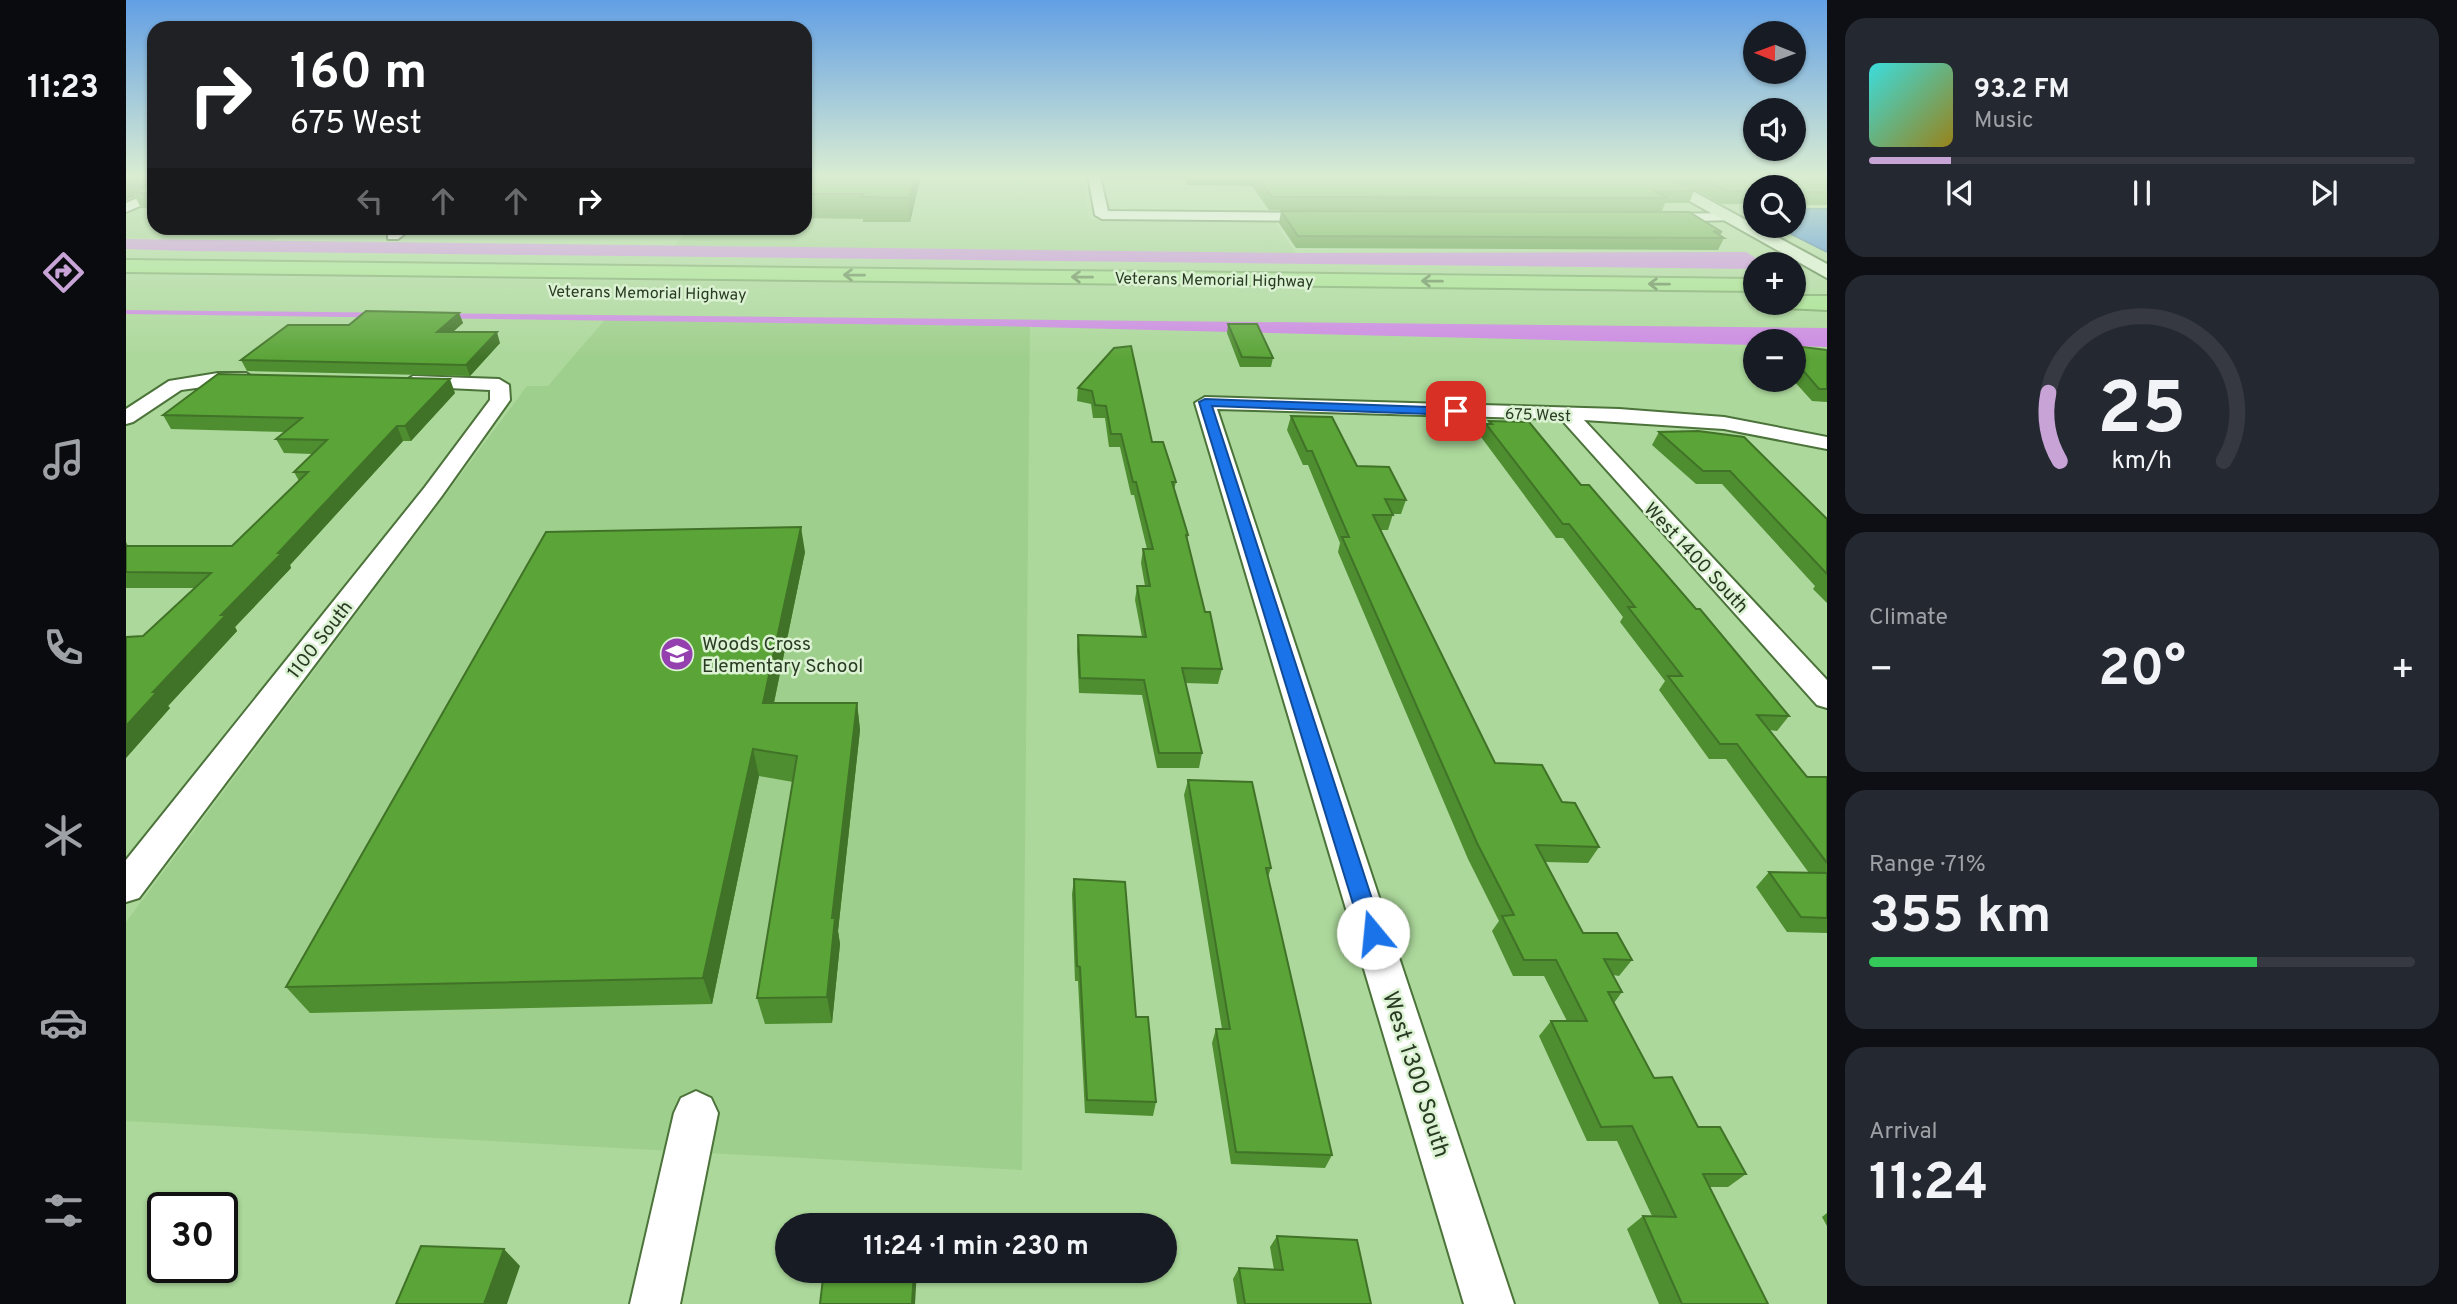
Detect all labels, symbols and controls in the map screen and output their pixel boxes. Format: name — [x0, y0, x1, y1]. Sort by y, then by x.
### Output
north arrow — [1743, 21, 1806, 84]
map controls — [1743, 21, 1806, 392]
text: 160 m — [290, 44, 427, 106]
icon: right — [175, 49, 266, 140]
text: 11:23 — [27, 69, 99, 109]
text: 93.2 FM — [1974, 74, 2070, 107]
button: sound — [1743, 98, 1806, 161]
text: 675 West — [290, 105, 422, 145]
text: Music — [1974, 107, 2034, 136]
icon: previous — [1941, 174, 1979, 212]
icon: pause — [2123, 174, 2161, 212]
icon: next — [2305, 174, 2343, 212]
button: search — [1743, 175, 1806, 238]
icon: left — [351, 182, 389, 220]
icon: ahead — [424, 182, 462, 220]
icon: ahead — [497, 182, 535, 220]
icon: right — [570, 182, 608, 220]
icon: directions — [39, 248, 88, 297]
button: + — [1743, 252, 1806, 315]
one-way arrow — [843, 268, 866, 281]
street label: Veterans Memorial Highway — [1114, 269, 1314, 293]
one-way arrow — [1071, 270, 1094, 284]
one-way arrow — [1421, 274, 1444, 288]
one-way arrow — [1648, 277, 1671, 290]
street label: Veterans Memorial Highway — [547, 282, 747, 306]
button: − — [1743, 329, 1806, 392]
text: 25 — [2098, 367, 2187, 459]
pin — [1426, 381, 1486, 441]
icon: arrive — [1437, 392, 1475, 430]
street label: 675 West — [1505, 405, 1571, 427]
icon: music — [39, 435, 88, 484]
text: km/h — [2112, 446, 2172, 478]
street label: West 1400 South — [1638, 498, 1753, 619]
street label: 1100 South — [283, 596, 359, 684]
text: Climate — [1869, 604, 1948, 633]
icon: phone — [39, 623, 88, 672]
place label: Woods Cross Elementary School — [702, 633, 863, 679]
school or university icon: Woods Cross Elementary School — [658, 635, 696, 673]
text: 20° — [2098, 638, 2186, 704]
text: − — [1869, 647, 1894, 696]
text: + — [2390, 647, 2415, 696]
icon: climate — [39, 811, 88, 860]
text: Range · 71% — [1869, 851, 1986, 880]
text: 355 km — [1869, 885, 2051, 951]
position arrow — [1336, 896, 1410, 970]
street label: West 1300 South — [1374, 988, 1455, 1161]
icon: car — [39, 998, 88, 1047]
text: Arrival — [1869, 1118, 1938, 1147]
text: 11:24 — [1869, 1152, 1988, 1218]
icon: filters — [39, 1186, 88, 1235]
speed limit sign: 30 — [147, 1192, 238, 1283]
text: 11:24 · 1 min · 230 m — [863, 1231, 1089, 1264]

